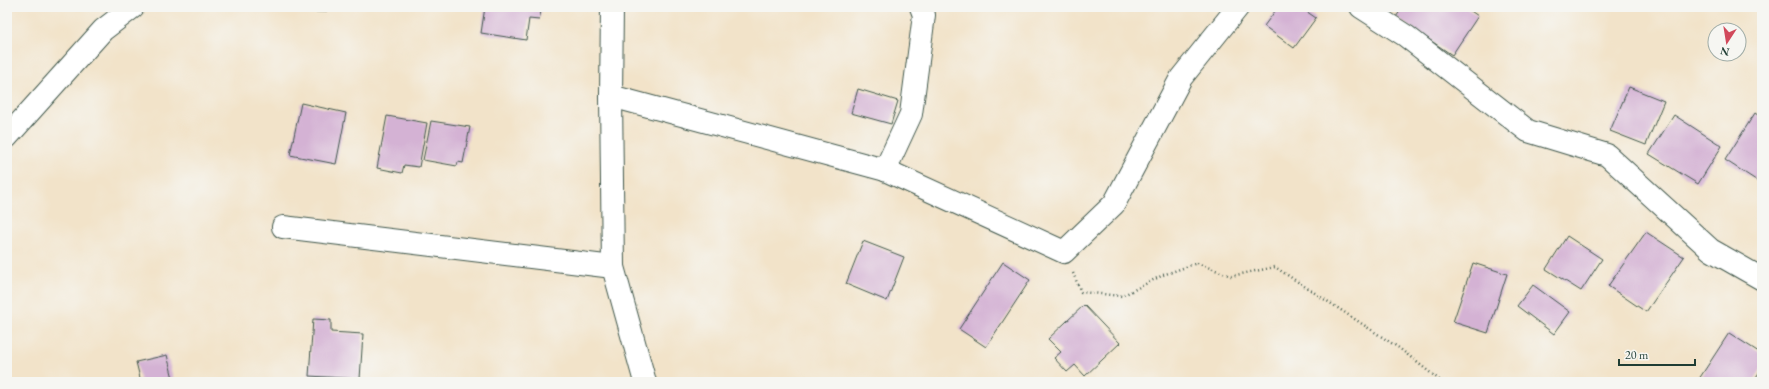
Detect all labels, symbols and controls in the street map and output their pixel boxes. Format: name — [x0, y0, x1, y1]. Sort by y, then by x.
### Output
north arrow — [1707, 22, 1747, 62]
text: N — [1719, 44, 1731, 60]
scale bar — [1619, 341, 1695, 367]
text: 20 m — [1625, 347, 1649, 363]

